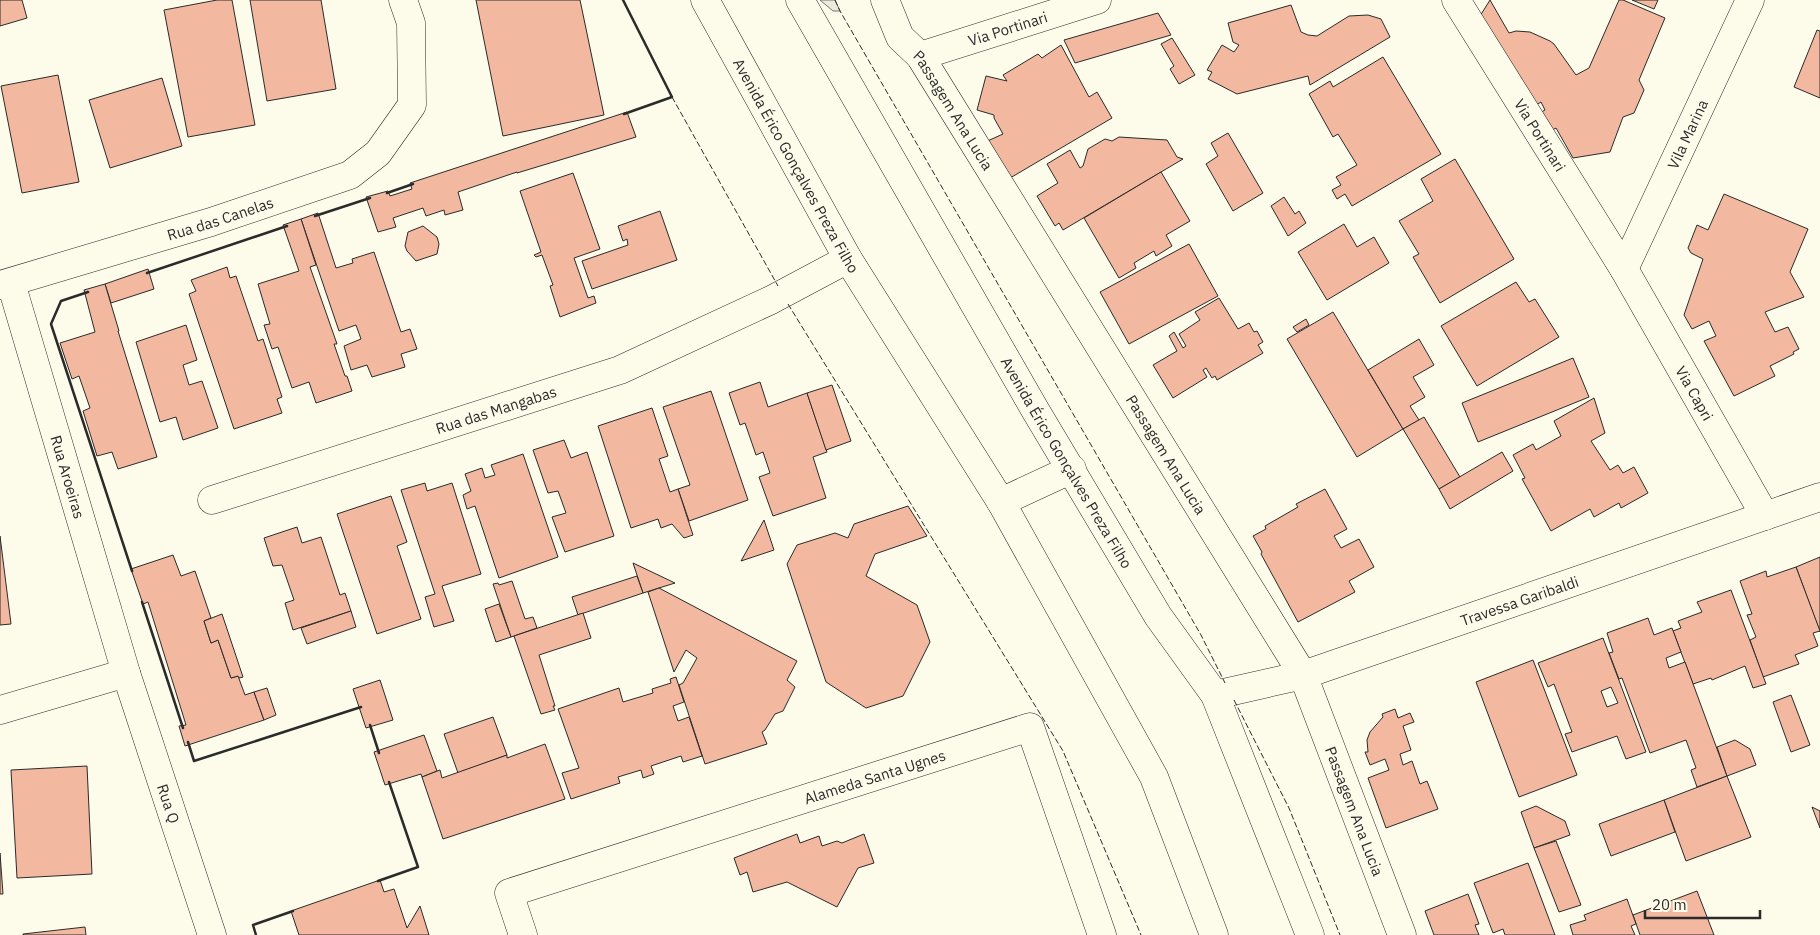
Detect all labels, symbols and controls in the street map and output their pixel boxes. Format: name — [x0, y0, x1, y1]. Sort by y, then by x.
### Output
street label: Via Portinari — [966, 7, 1050, 50]
street label: Passagem Ana Lucia — [910, 46, 998, 173]
street label: Avenida Érico Gonçalves Preza Filho — [729, 55, 864, 276]
street label: Via Portinari — [1510, 95, 1570, 175]
street label: Vila Marina — [1663, 96, 1712, 172]
street label: Rua das Canelas — [165, 192, 276, 244]
street label: Avenida Érico Gonçalves Preza Filho — [997, 353, 1137, 572]
street label: Via Capri — [1672, 362, 1718, 424]
street label: Rua das Mangabas — [433, 381, 559, 438]
street label: Passagem Ana Lucia — [1122, 391, 1211, 518]
street label: Rua Aroeiras — [47, 433, 89, 521]
street label: Travessa Garibaldi — [1458, 571, 1581, 630]
street label: Passagem Ana Lucia — [1322, 744, 1388, 879]
street label: Alameda Santa Ugnes — [801, 745, 948, 808]
street label: Rua Q — [154, 781, 184, 826]
scale bar — [1645, 888, 1760, 920]
text: 20 m — [1652, 895, 1687, 914]

